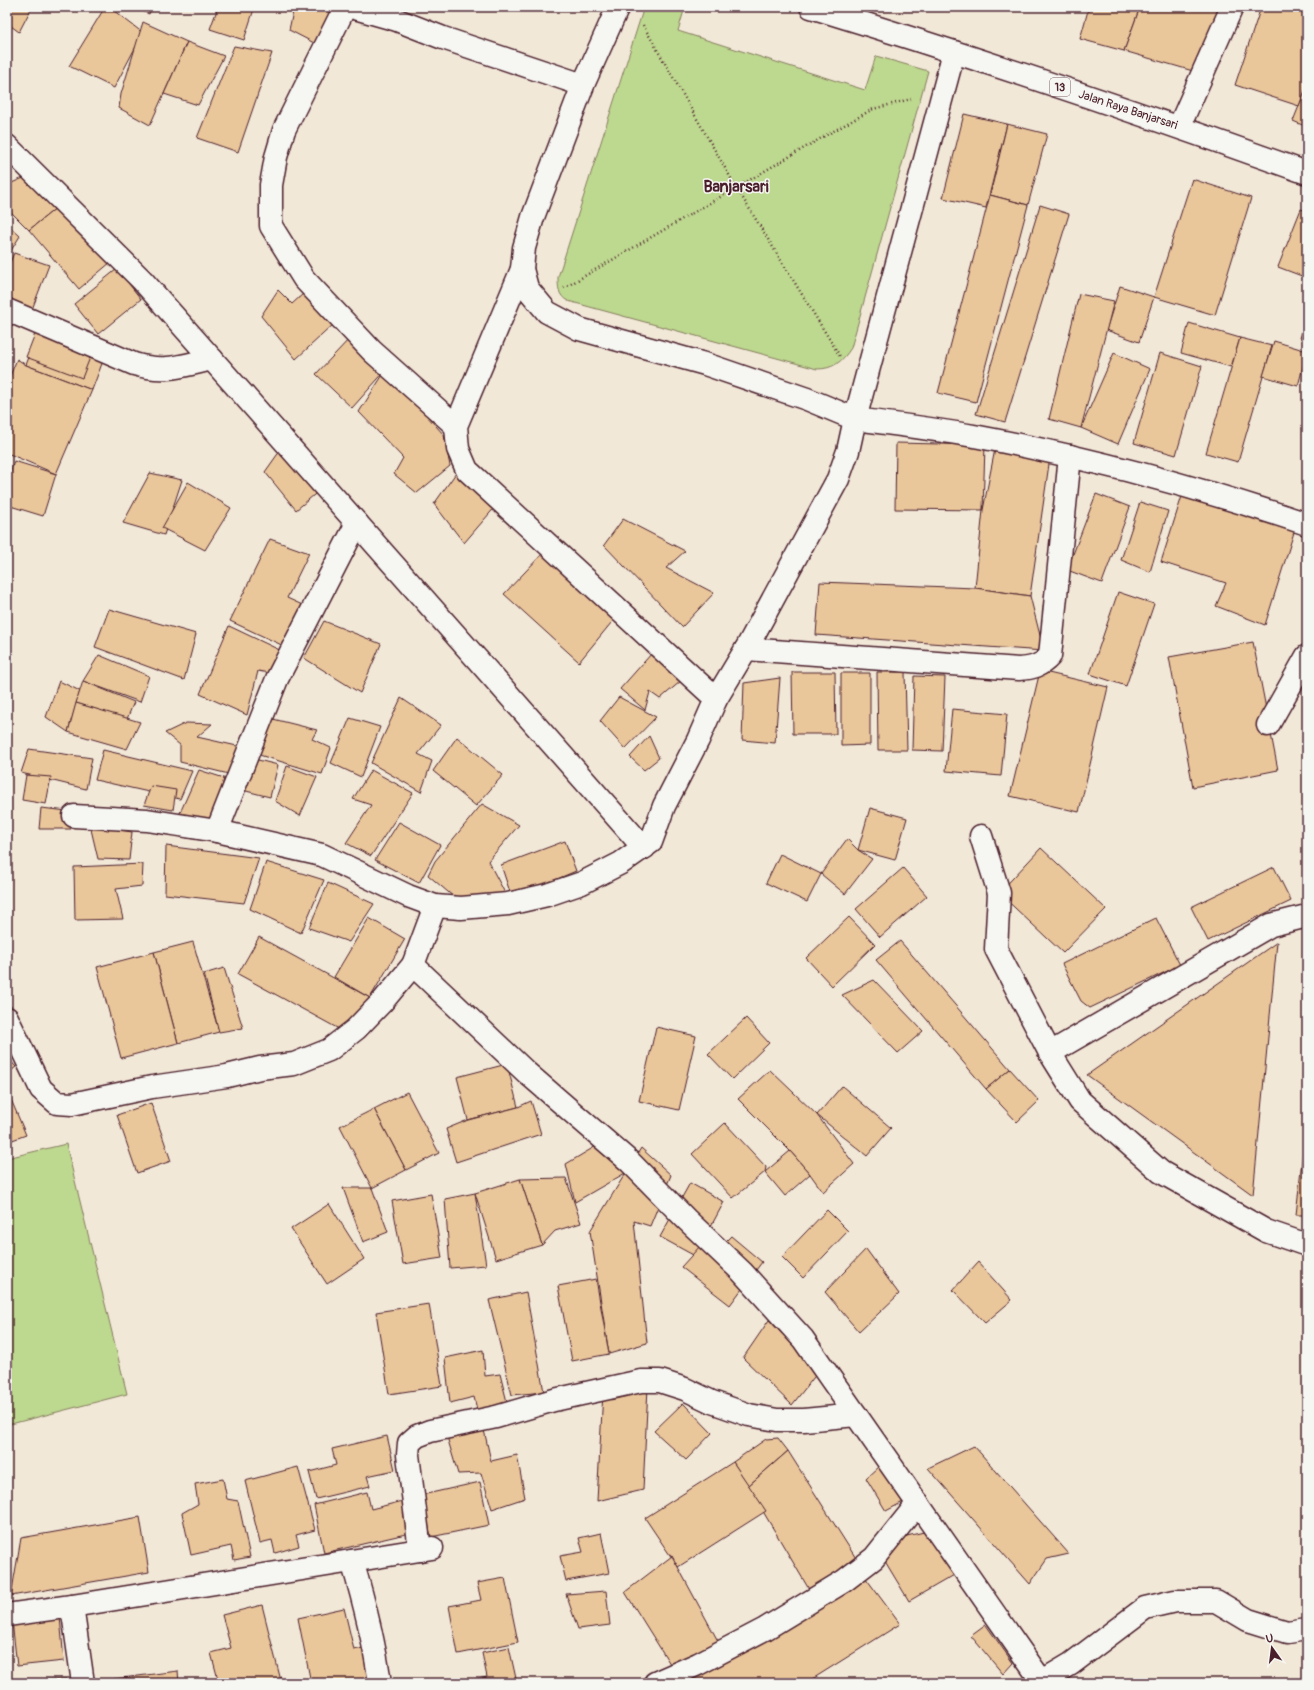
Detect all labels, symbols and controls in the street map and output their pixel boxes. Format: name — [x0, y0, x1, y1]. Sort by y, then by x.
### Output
road number: 13 — [1050, 78, 1070, 96]
street label: Jalan Raya Banjarsari — [1076, 87, 1180, 133]
district label: Banjarsari — [703, 177, 769, 197]
north arrow — [1252, 1628, 1292, 1668]
text: U — [1265, 1632, 1275, 1646]

